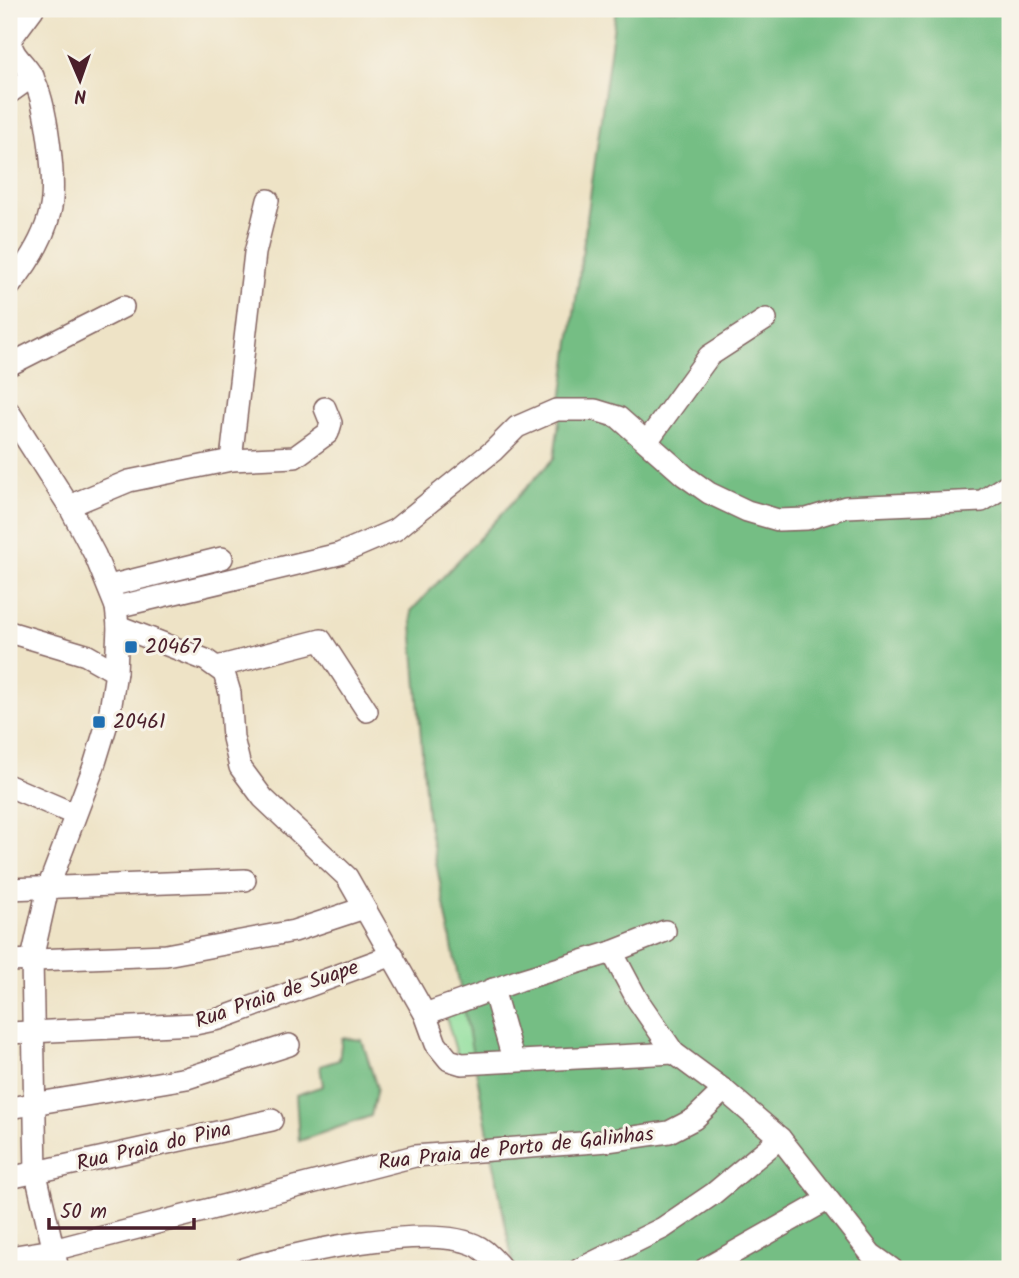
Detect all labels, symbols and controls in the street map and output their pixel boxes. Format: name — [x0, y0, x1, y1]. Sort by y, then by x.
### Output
north arrow — [46, 46, 116, 116]
text: N — [74, 80, 87, 110]
place label: 20467 — [145, 631, 202, 664]
marker: 20467 — [123, 639, 139, 655]
place label: 20461 — [113, 706, 166, 739]
marker: 20461 — [91, 714, 107, 730]
street label: Rua Praia de Suape — [191, 951, 364, 1038]
street label: Rua Praia do Pina — [73, 1113, 235, 1181]
street label: Rua Praia de Porto de Galinhas — [377, 1118, 655, 1180]
scale bar — [49, 1187, 194, 1231]
text: 50 m — [60, 1196, 107, 1229]

